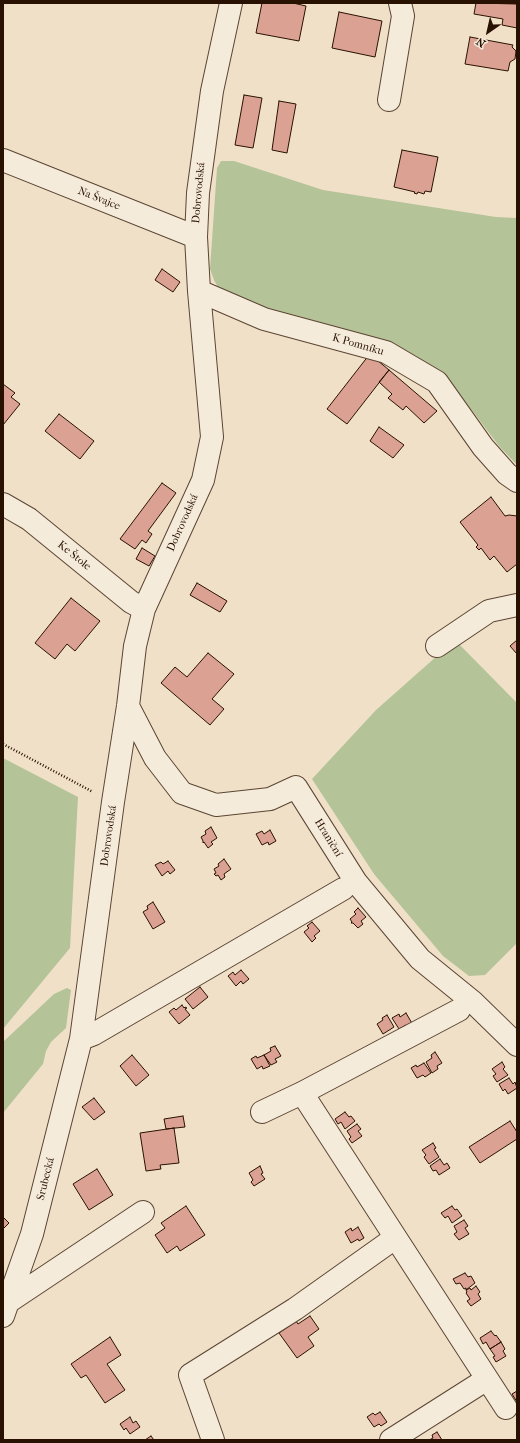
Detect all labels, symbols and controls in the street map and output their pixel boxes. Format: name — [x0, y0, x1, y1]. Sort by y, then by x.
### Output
north arrow — [468, 12, 508, 52]
text: N — [474, 35, 488, 50]
street label: Dobrovodská — [190, 162, 208, 224]
street label: Na Švajce — [76, 185, 122, 213]
street label: K Pomníku — [331, 331, 385, 359]
street label: Dobrovodská — [165, 492, 201, 554]
street label: Ke Štole — [55, 539, 93, 573]
street label: Dobrovodská — [98, 805, 120, 867]
street label: Hraniční — [311, 816, 345, 860]
street label: Srubecká — [34, 1156, 58, 1202]

